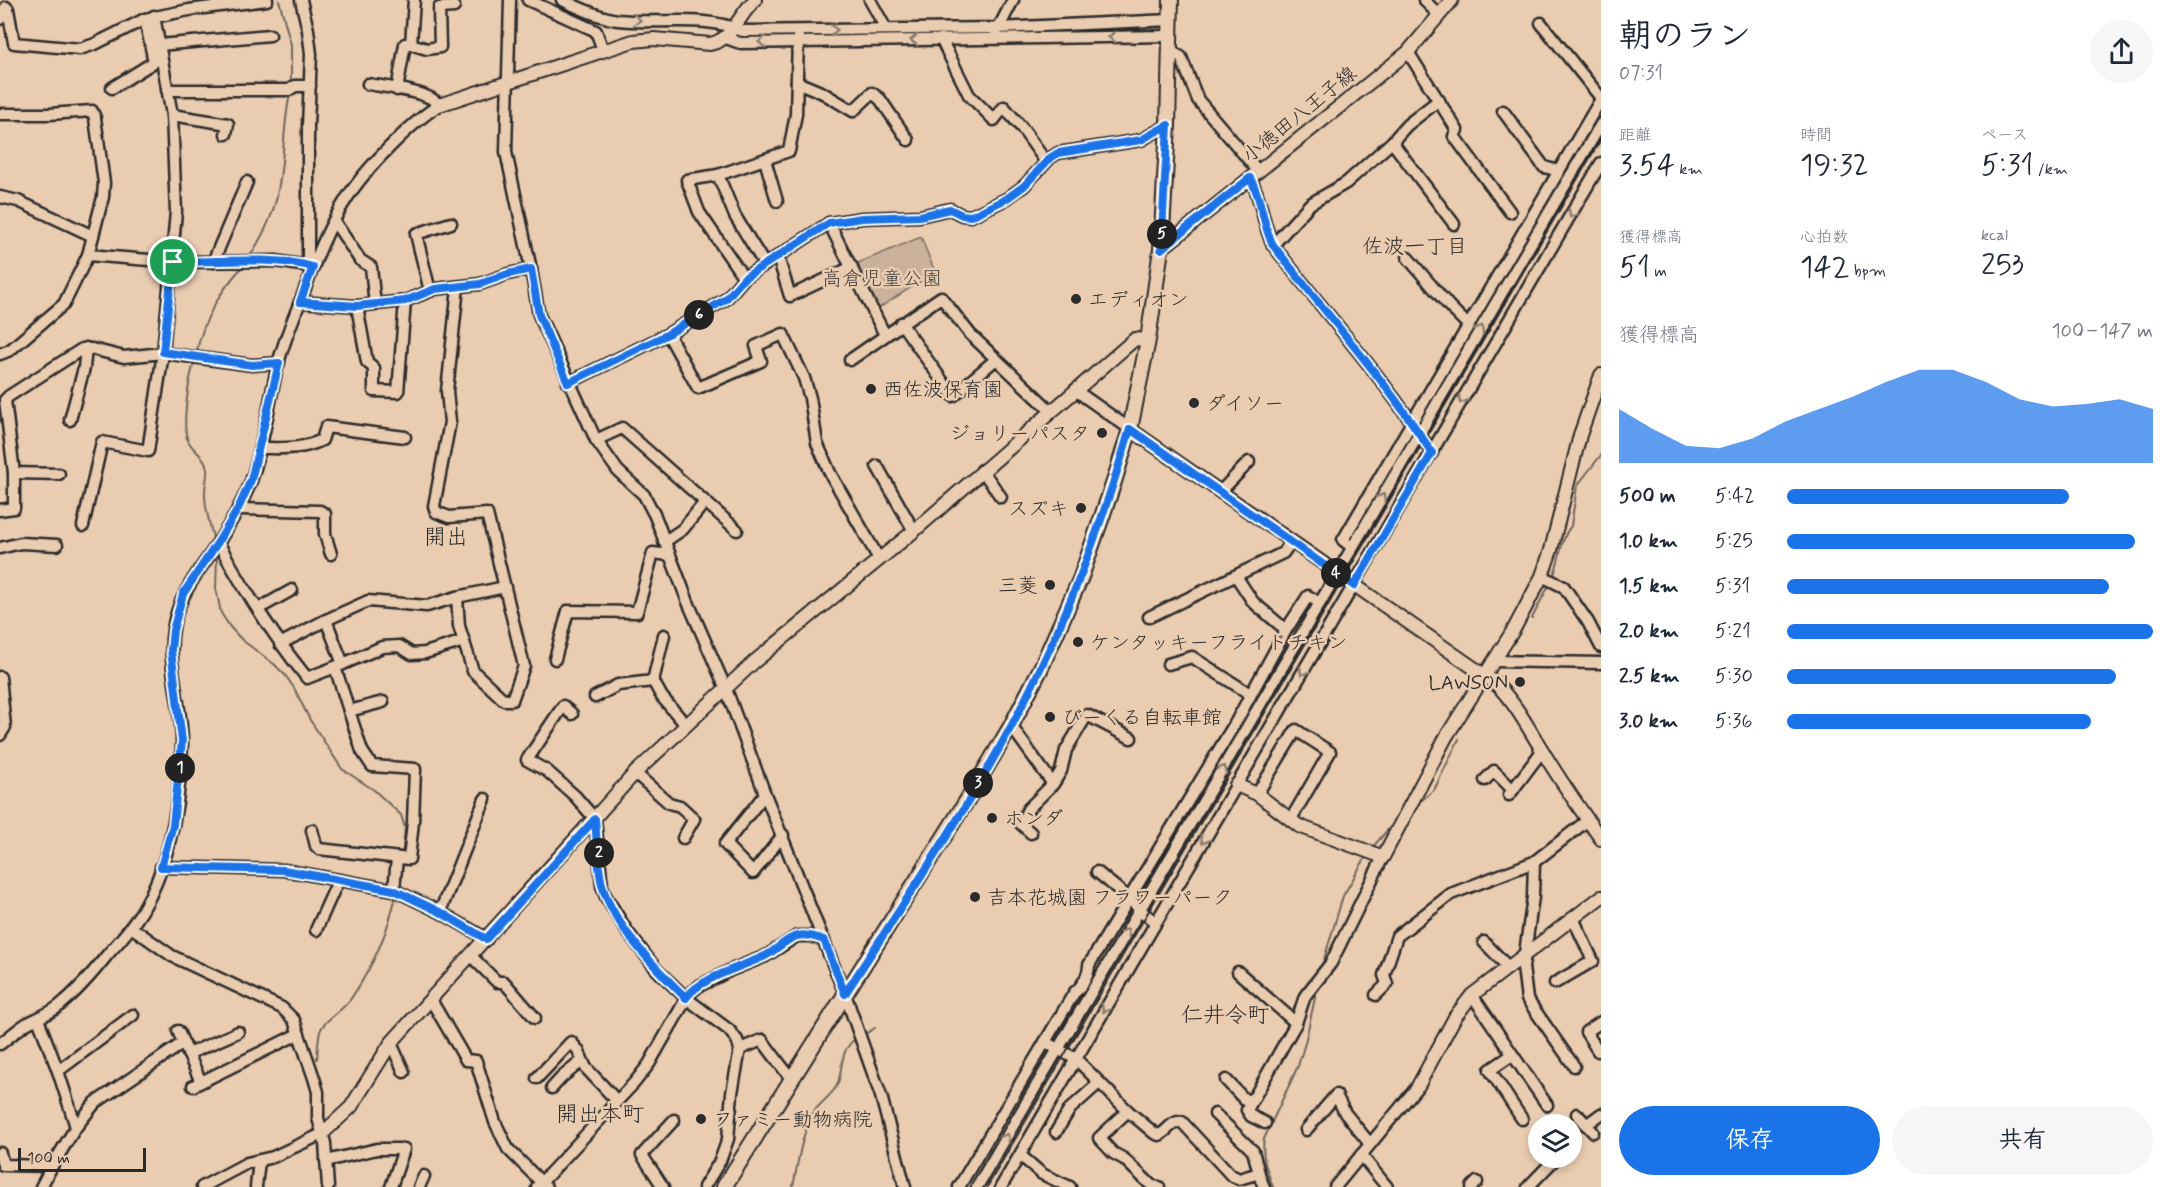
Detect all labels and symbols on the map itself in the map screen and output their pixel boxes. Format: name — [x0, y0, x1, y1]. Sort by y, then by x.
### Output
one-way arrow — [633, 14, 642, 27]
one-way arrow — [829, 23, 838, 36]
one-way arrow — [1107, 31, 1116, 43]
one-way arrow — [909, 34, 918, 46]
one-way arrow — [757, 36, 766, 48]
street label: 小徳田八王子線 — [1237, 61, 1363, 170]
one-way arrow — [1567, 208, 1579, 218]
pin: 5 — [1147, 219, 1177, 249]
district label: 佐波一丁目 — [1363, 233, 1468, 261]
pin — [147, 236, 198, 287]
park label: 高倉児童公園 — [822, 266, 942, 293]
place label: エディオン — [1088, 287, 1189, 314]
marker: エディオン — [1069, 292, 1083, 306]
pin: 6 — [684, 300, 714, 330]
one-way arrow — [1473, 325, 1484, 335]
place label: 西佐波保育園 — [883, 377, 1003, 404]
marker: 西佐波保育園 — [864, 382, 878, 396]
place label: ダイソー — [1206, 391, 1284, 418]
one-way arrow — [1458, 394, 1469, 404]
marker: ダイソー — [1187, 396, 1201, 410]
place label: ジョリーパスタ — [950, 421, 1090, 448]
marker: ジョリーパスタ — [1095, 426, 1109, 440]
one-way arrow — [1374, 493, 1386, 503]
place label: スズキ — [1008, 496, 1069, 523]
marker: スズキ — [1074, 501, 1088, 515]
district label: 開出 — [424, 524, 468, 552]
pin: 4 — [1321, 558, 1351, 588]
place label: 三菱 — [998, 573, 1038, 600]
marker: 三菱 — [1043, 578, 1057, 592]
place label: ケンタッキーフライドチキン — [1090, 630, 1348, 657]
marker: ケンタッキーフライドチキン — [1071, 635, 1085, 649]
one-way arrow — [1298, 666, 1310, 676]
place label: LAWSON — [1428, 670, 1508, 697]
marker: LAWSON — [1513, 675, 1527, 689]
place label: びーくる自転車館 — [1062, 705, 1222, 732]
marker: びーくる自転車館 — [1043, 710, 1057, 724]
pin: 1 — [165, 753, 195, 783]
one-way arrow — [1215, 765, 1227, 775]
pin: 3 — [963, 768, 993, 798]
place label: ホンダ — [1004, 806, 1063, 833]
marker: ホンダ — [985, 811, 999, 825]
one-way arrow — [1199, 834, 1211, 844]
pin: 2 — [584, 838, 614, 868]
place label: 吉本花城園 フラワーパーク — [987, 885, 1232, 912]
marker: 吉本花城園 フラワーパーク — [968, 890, 982, 904]
one-way arrow — [1119, 928, 1131, 938]
one-way arrow — [1101, 1002, 1113, 1013]
district label: 仁井令町 — [1181, 1002, 1269, 1030]
district label: 開出本町 — [556, 1101, 644, 1129]
place label: ファミー動物病院 — [713, 1107, 873, 1134]
marker: ファミー動物病院 — [694, 1112, 708, 1126]
one-way arrow — [999, 1133, 1011, 1143]
scale bar — [18, 1145, 146, 1172]

